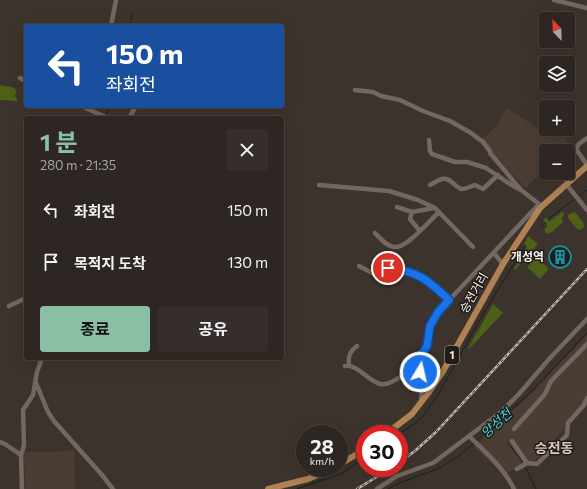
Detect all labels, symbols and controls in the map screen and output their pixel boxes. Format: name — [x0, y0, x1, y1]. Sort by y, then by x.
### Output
north arrow — [539, 12, 575, 48]
map controls — [539, 12, 575, 180]
text: 150 m — [106, 36, 183, 70]
icon: left — [40, 40, 92, 92]
button: layers — [539, 56, 575, 92]
text: 좌회전 — [106, 73, 156, 95]
button: + — [539, 100, 575, 136]
text: 1 분 — [40, 127, 78, 156]
button: close — [226, 129, 268, 171]
button: − — [539, 144, 575, 180]
text: 280 m · 21:35 — [40, 157, 116, 173]
icon: left — [40, 199, 62, 221]
text: 150 m — [227, 201, 268, 219]
text: 좌회전 — [74, 202, 115, 220]
building icon: 개성역 — [547, 244, 573, 270]
place label: 개성역 — [511, 249, 544, 263]
icon: arrive — [40, 251, 62, 273]
pin — [371, 251, 405, 285]
text: 130 m — [227, 253, 268, 271]
text: 목적지 도착 — [74, 254, 146, 272]
icon: arrive — [377, 257, 399, 279]
street label: 승전거리 — [456, 270, 490, 315]
button: 종료 — [40, 306, 150, 352]
button: 공유 — [158, 306, 268, 352]
road number: 1 — [445, 346, 459, 364]
position arrow — [399, 351, 441, 393]
water label: 양성천 — [477, 404, 515, 441]
speed limit sign: 30 — [356, 425, 408, 477]
text: 28 — [310, 434, 334, 458]
district label: 승전동 — [535, 439, 573, 456]
text: km/h — [310, 455, 334, 467]

